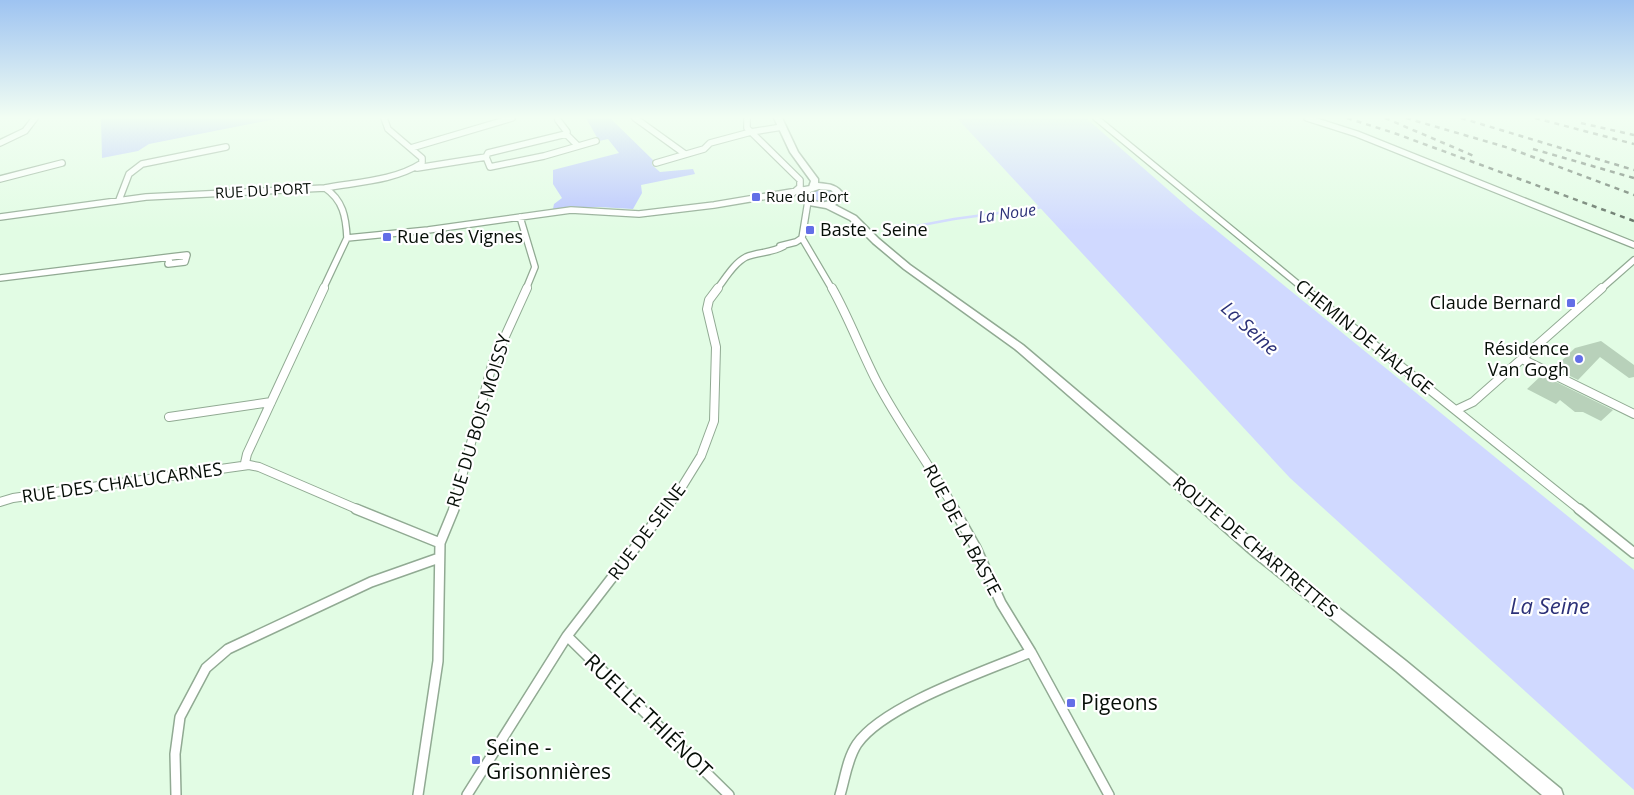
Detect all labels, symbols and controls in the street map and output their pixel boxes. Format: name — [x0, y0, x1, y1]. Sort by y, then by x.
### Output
street label: RUE DU PORT — [214, 177, 312, 203]
place label: Rue du Port — [766, 186, 849, 206]
marker: Rue du Port — [750, 191, 762, 203]
water label: La Noue — [977, 198, 1037, 228]
place label: Baste - Seine — [820, 217, 928, 241]
place label: Rue des Vignes — [397, 224, 523, 248]
marker: Baste - Seine — [804, 224, 816, 236]
marker: Rue des Vignes — [381, 231, 393, 243]
street label: CHEMIN DE HALAGE — [1291, 273, 1438, 399]
place label: Claude Bernard — [1430, 290, 1561, 314]
water label: La Seine — [1216, 295, 1284, 361]
marker: Claude Bernard — [1565, 297, 1577, 309]
street label: RUE DU BOIS MOISSY — [440, 330, 516, 510]
place label: Résidence Van Gogh — [1484, 336, 1569, 381]
marker: Résidence Van Gogh — [1573, 353, 1585, 365]
street label: RUE DES CHALUCARNES — [20, 456, 224, 508]
street label: RUE DE LA BASTE — [918, 460, 1007, 599]
street label: ROUTE DE CHARTRETTES — [1168, 470, 1343, 622]
street label: RUE DE SEINE — [602, 478, 690, 585]
water label: La Seine — [1510, 590, 1590, 620]
street label: RUELLE THIÉNOT — [579, 647, 719, 784]
place label: Pigeons — [1081, 688, 1158, 716]
marker: Pigeons — [1065, 697, 1077, 709]
place label: Seine - Grisonnières — [486, 733, 611, 785]
marker: Seine - Grisonnières — [470, 754, 482, 766]

